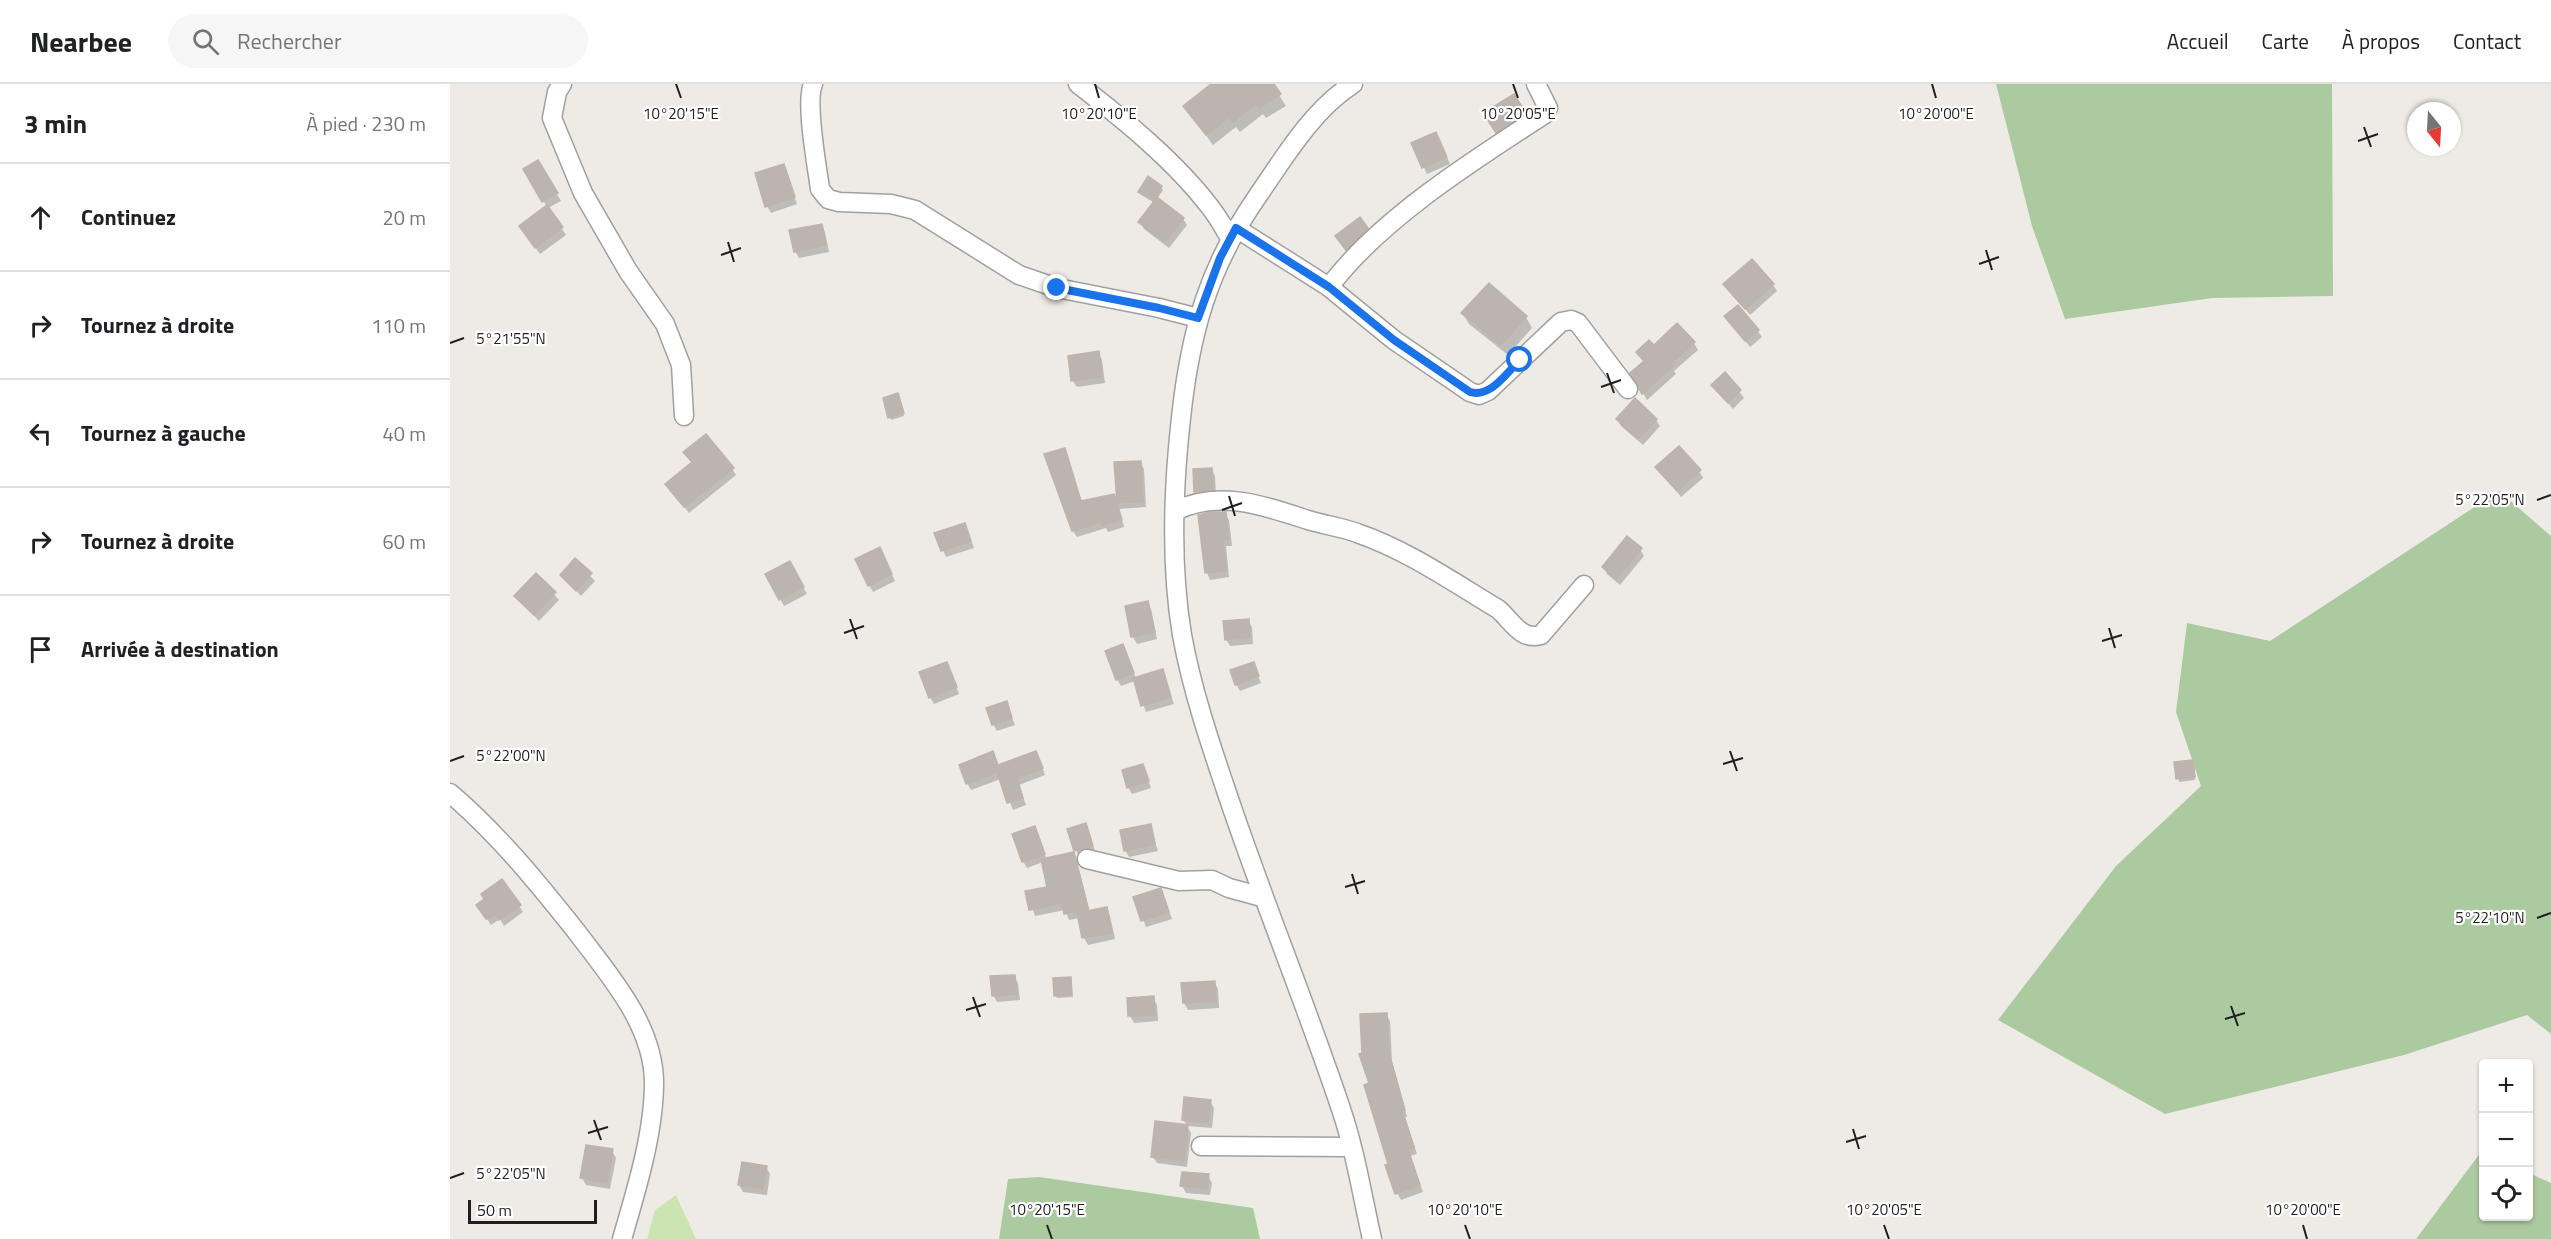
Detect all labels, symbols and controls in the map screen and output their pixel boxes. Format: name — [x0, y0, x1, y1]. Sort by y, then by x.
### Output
search box — [168, 14, 588, 68]
text: Nearbee — [30, 20, 132, 63]
text: Rechercher — [237, 24, 342, 58]
icon: search — [189, 25, 222, 58]
text: Accueil — [2167, 25, 2229, 57]
text: Carte — [2262, 25, 2309, 57]
text: À propos — [2342, 25, 2420, 57]
text: Contact — [2453, 25, 2521, 57]
text: 10°20'15"E — [643, 102, 719, 125]
text: 10°20'10"E — [1061, 102, 1137, 125]
text: 10°20'05"E — [1480, 102, 1556, 125]
text: 10°20'00"E — [1898, 102, 1974, 125]
north arrow — [2407, 102, 2461, 156]
text: 3 min — [24, 104, 87, 143]
text: À pied · 230 m — [306, 108, 426, 139]
text: Continuez — [81, 200, 176, 234]
icon: ahead — [24, 201, 57, 234]
text: 20 m — [382, 202, 426, 233]
route end — [1043, 274, 1069, 300]
text: Tournez à droite — [81, 308, 234, 342]
icon: right — [24, 309, 57, 342]
text: 110 m — [371, 310, 426, 341]
text: 5°21'55"N — [476, 327, 546, 350]
route start — [1506, 346, 1532, 372]
text: Tournez à gauche — [81, 416, 246, 450]
icon: left — [24, 417, 57, 450]
text: 40 m — [382, 418, 426, 449]
text: 5°22'05"N — [2455, 488, 2525, 511]
text: Tournez à droite — [81, 524, 234, 558]
icon: right — [24, 525, 57, 558]
text: 60 m — [382, 526, 426, 557]
text: Arrivée à destination — [81, 632, 279, 666]
icon: arrive — [24, 633, 57, 666]
text: 5°22'00"N — [476, 744, 546, 767]
text: 5°22'10"N — [2455, 906, 2525, 929]
map controls — [2479, 1059, 2533, 1221]
button: + — [2479, 1059, 2533, 1113]
button: − — [2479, 1113, 2533, 1167]
text: 5°22'05"N — [476, 1162, 546, 1185]
button: locate — [2479, 1167, 2533, 1221]
scale bar — [468, 1197, 597, 1224]
text: 50 m — [477, 1198, 512, 1222]
text: 10°20'15"E — [1009, 1198, 1085, 1221]
text: 10°20'10"E — [1427, 1198, 1503, 1221]
text: 10°20'05"E — [1846, 1198, 1922, 1221]
text: 10°20'00"E — [2265, 1198, 2341, 1221]

